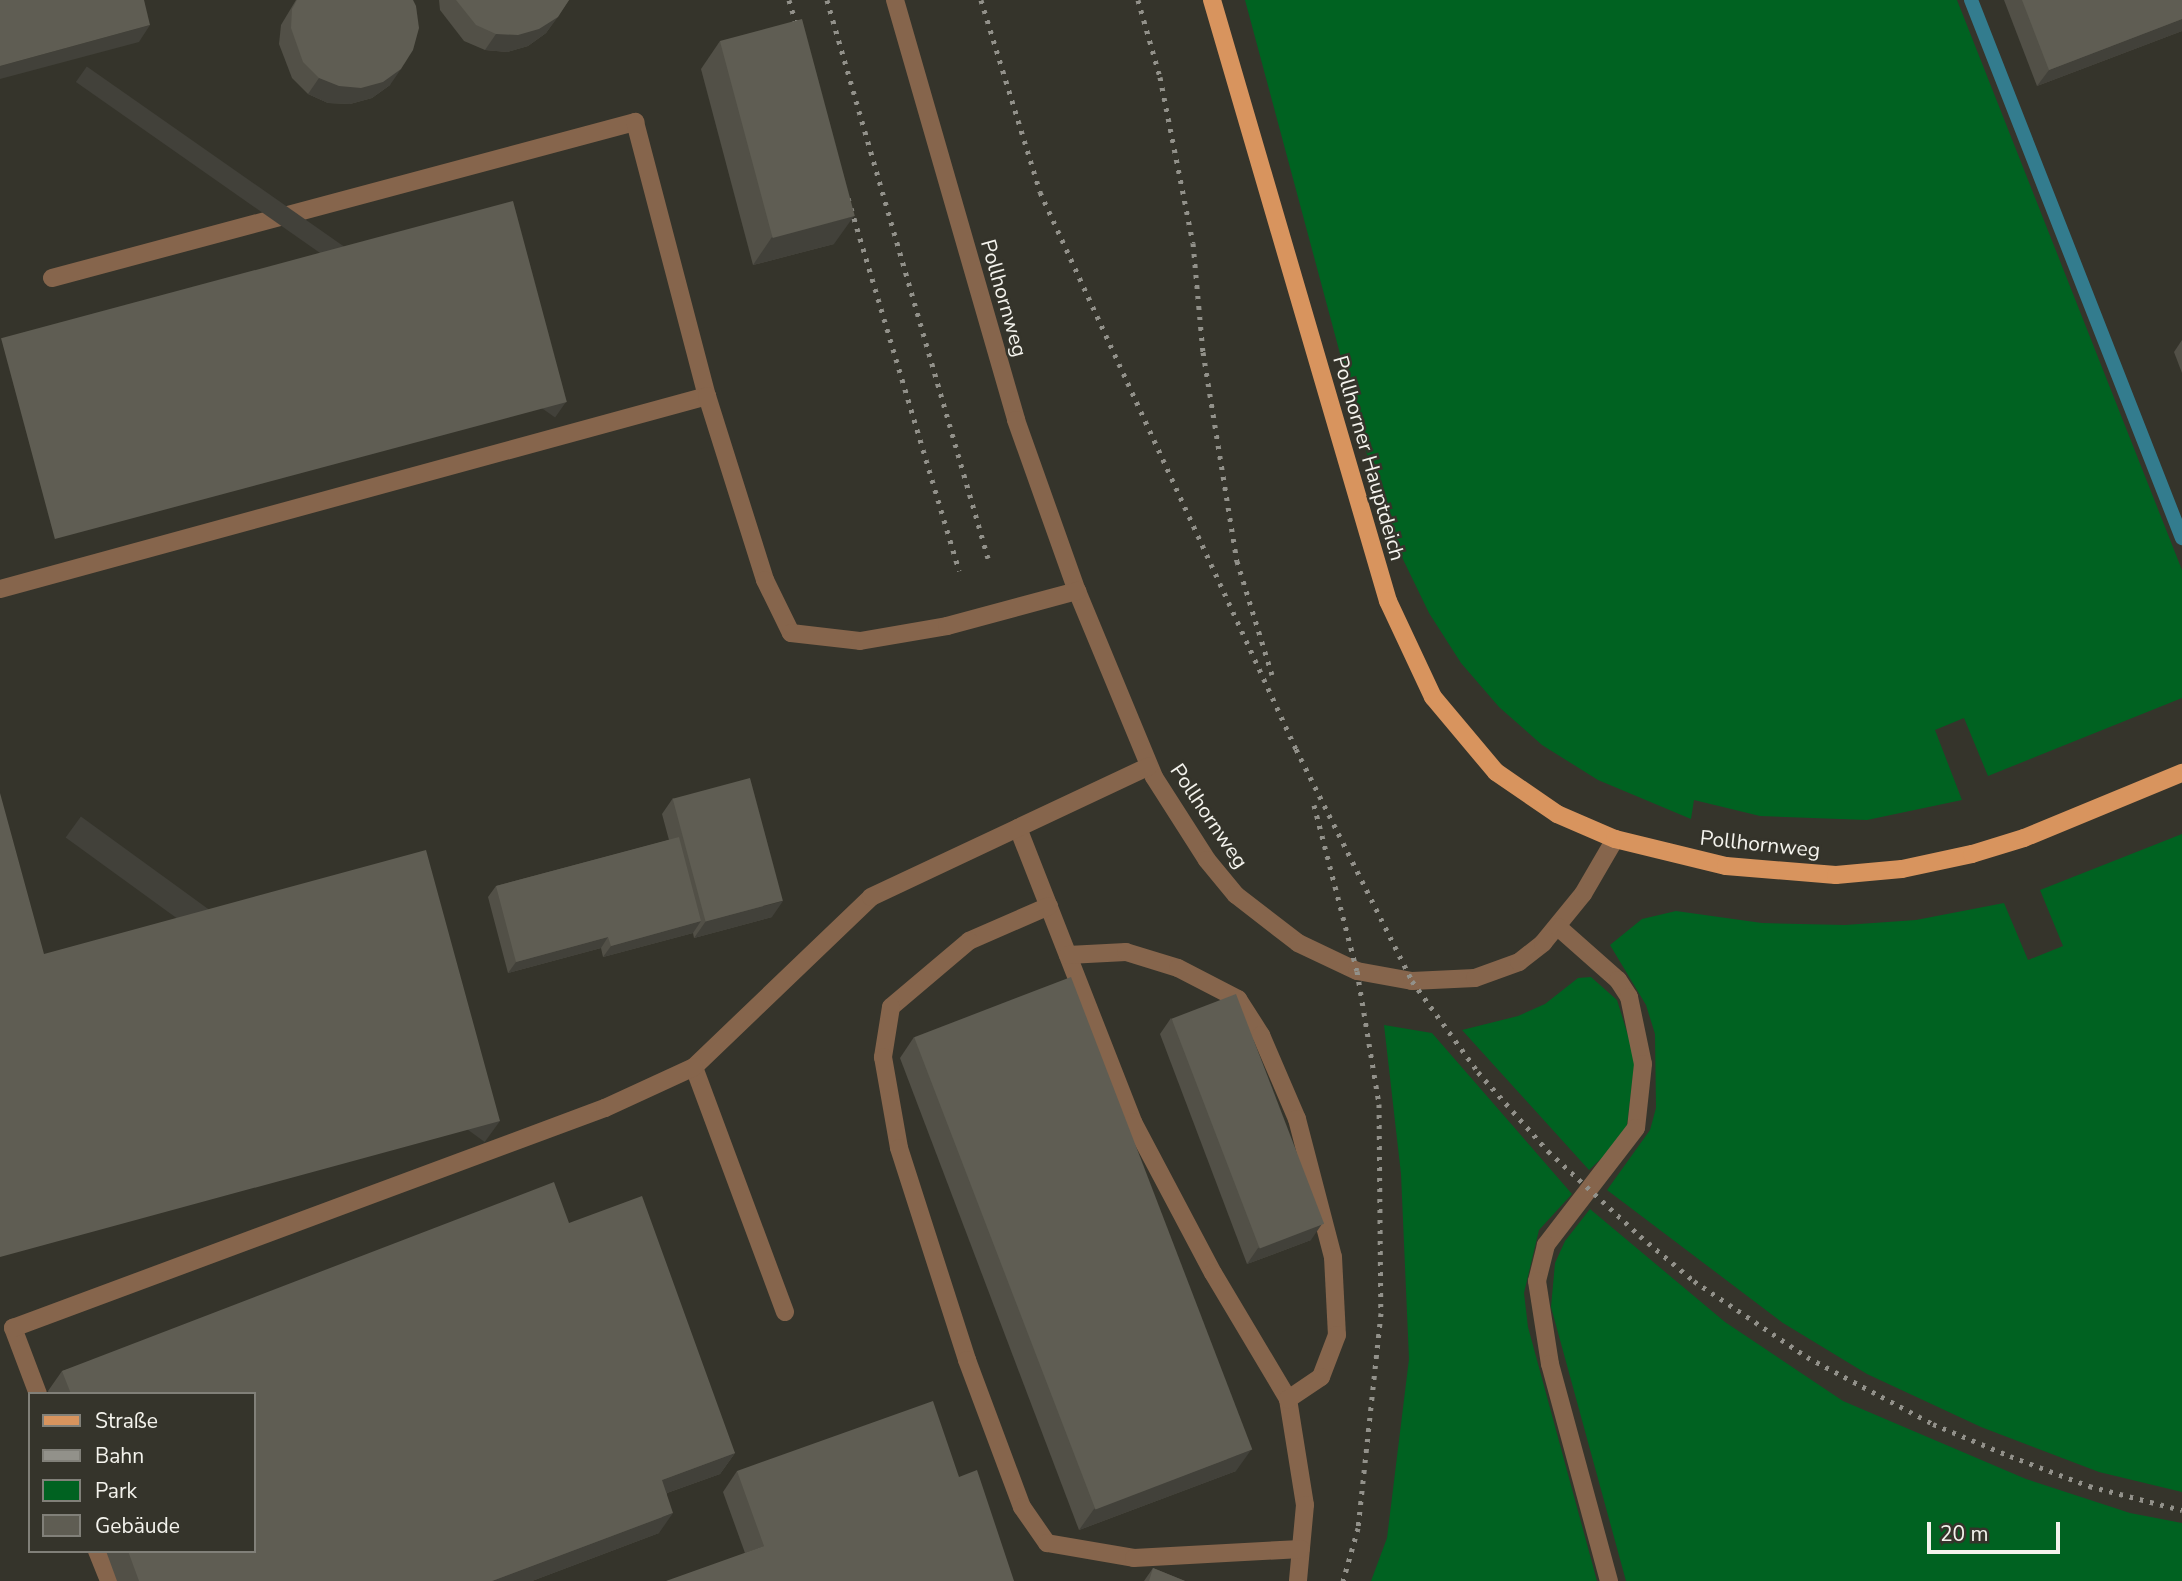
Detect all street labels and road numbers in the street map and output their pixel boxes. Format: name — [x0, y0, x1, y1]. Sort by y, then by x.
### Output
street label: Pollhornweg — [975, 236, 1033, 360]
street label: Pollhorner Hauptdeich — [1328, 352, 1410, 564]
street label: Pollhornweg — [1165, 759, 1253, 873]
street label: Pollhornweg — [1699, 825, 1821, 863]

